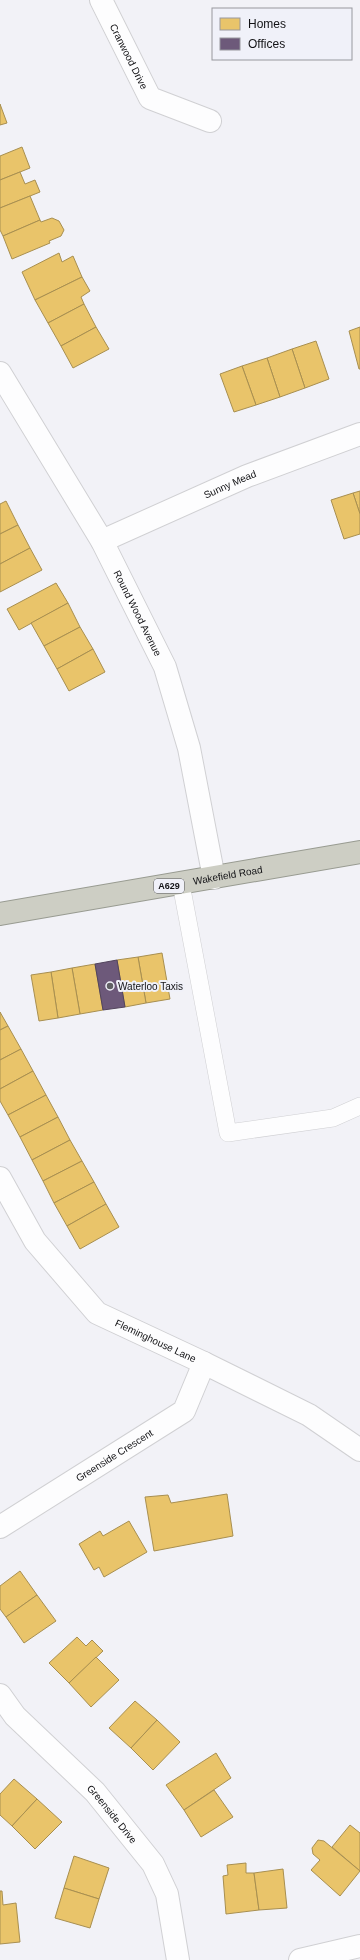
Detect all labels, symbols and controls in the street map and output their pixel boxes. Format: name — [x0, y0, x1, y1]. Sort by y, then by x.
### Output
legend — [212, 8, 352, 60]
text: Homes — [248, 17, 286, 31]
street label: Cranwood Drive — [108, 22, 150, 91]
text: Offices — [248, 37, 285, 51]
street label: Sunny Mead — [202, 468, 258, 500]
street label: Round Wood Avenue — [112, 568, 164, 658]
street label: Wakefield Road — [192, 863, 263, 886]
road number: A629 — [154, 879, 184, 893]
marker: Waterloo Taxis — [105, 981, 115, 991]
place label: Waterloo Taxis — [118, 981, 183, 992]
street label: Fleminghouse Lane — [114, 1317, 198, 1364]
street label: Greenside Crescent — [74, 1427, 155, 1483]
street label: Greenside Drive — [85, 1782, 140, 1846]

